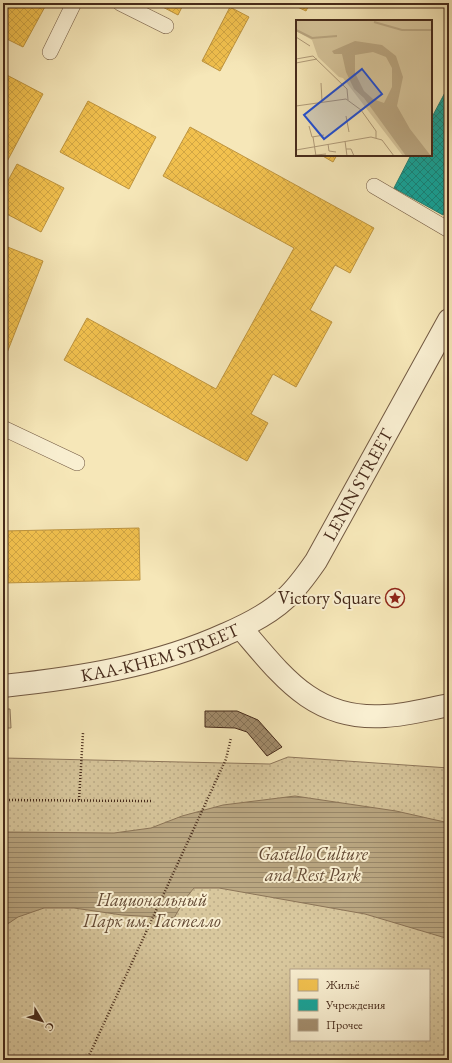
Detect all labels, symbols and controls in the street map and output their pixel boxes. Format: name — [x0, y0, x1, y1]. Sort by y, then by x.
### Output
inset map — [296, 20, 432, 156]
street label: LENIN STREET — [317, 424, 398, 545]
place label: Victory Square — [278, 586, 381, 609]
place icon: Victory Square — [384, 587, 406, 609]
street label: KAA-KHEM STREET — [79, 617, 243, 687]
park label: Gastello Culture and Rest Park — [258, 842, 369, 886]
park label: Национальный Парк им. Гастелло — [82, 888, 221, 933]
legend — [290, 969, 430, 1041]
text: Жильё — [325, 977, 360, 993]
text: Учреждения — [325, 997, 386, 1013]
north arrow — [22, 1001, 62, 1041]
text: Прочее — [326, 1017, 363, 1033]
text: С — [42, 1020, 58, 1035]

